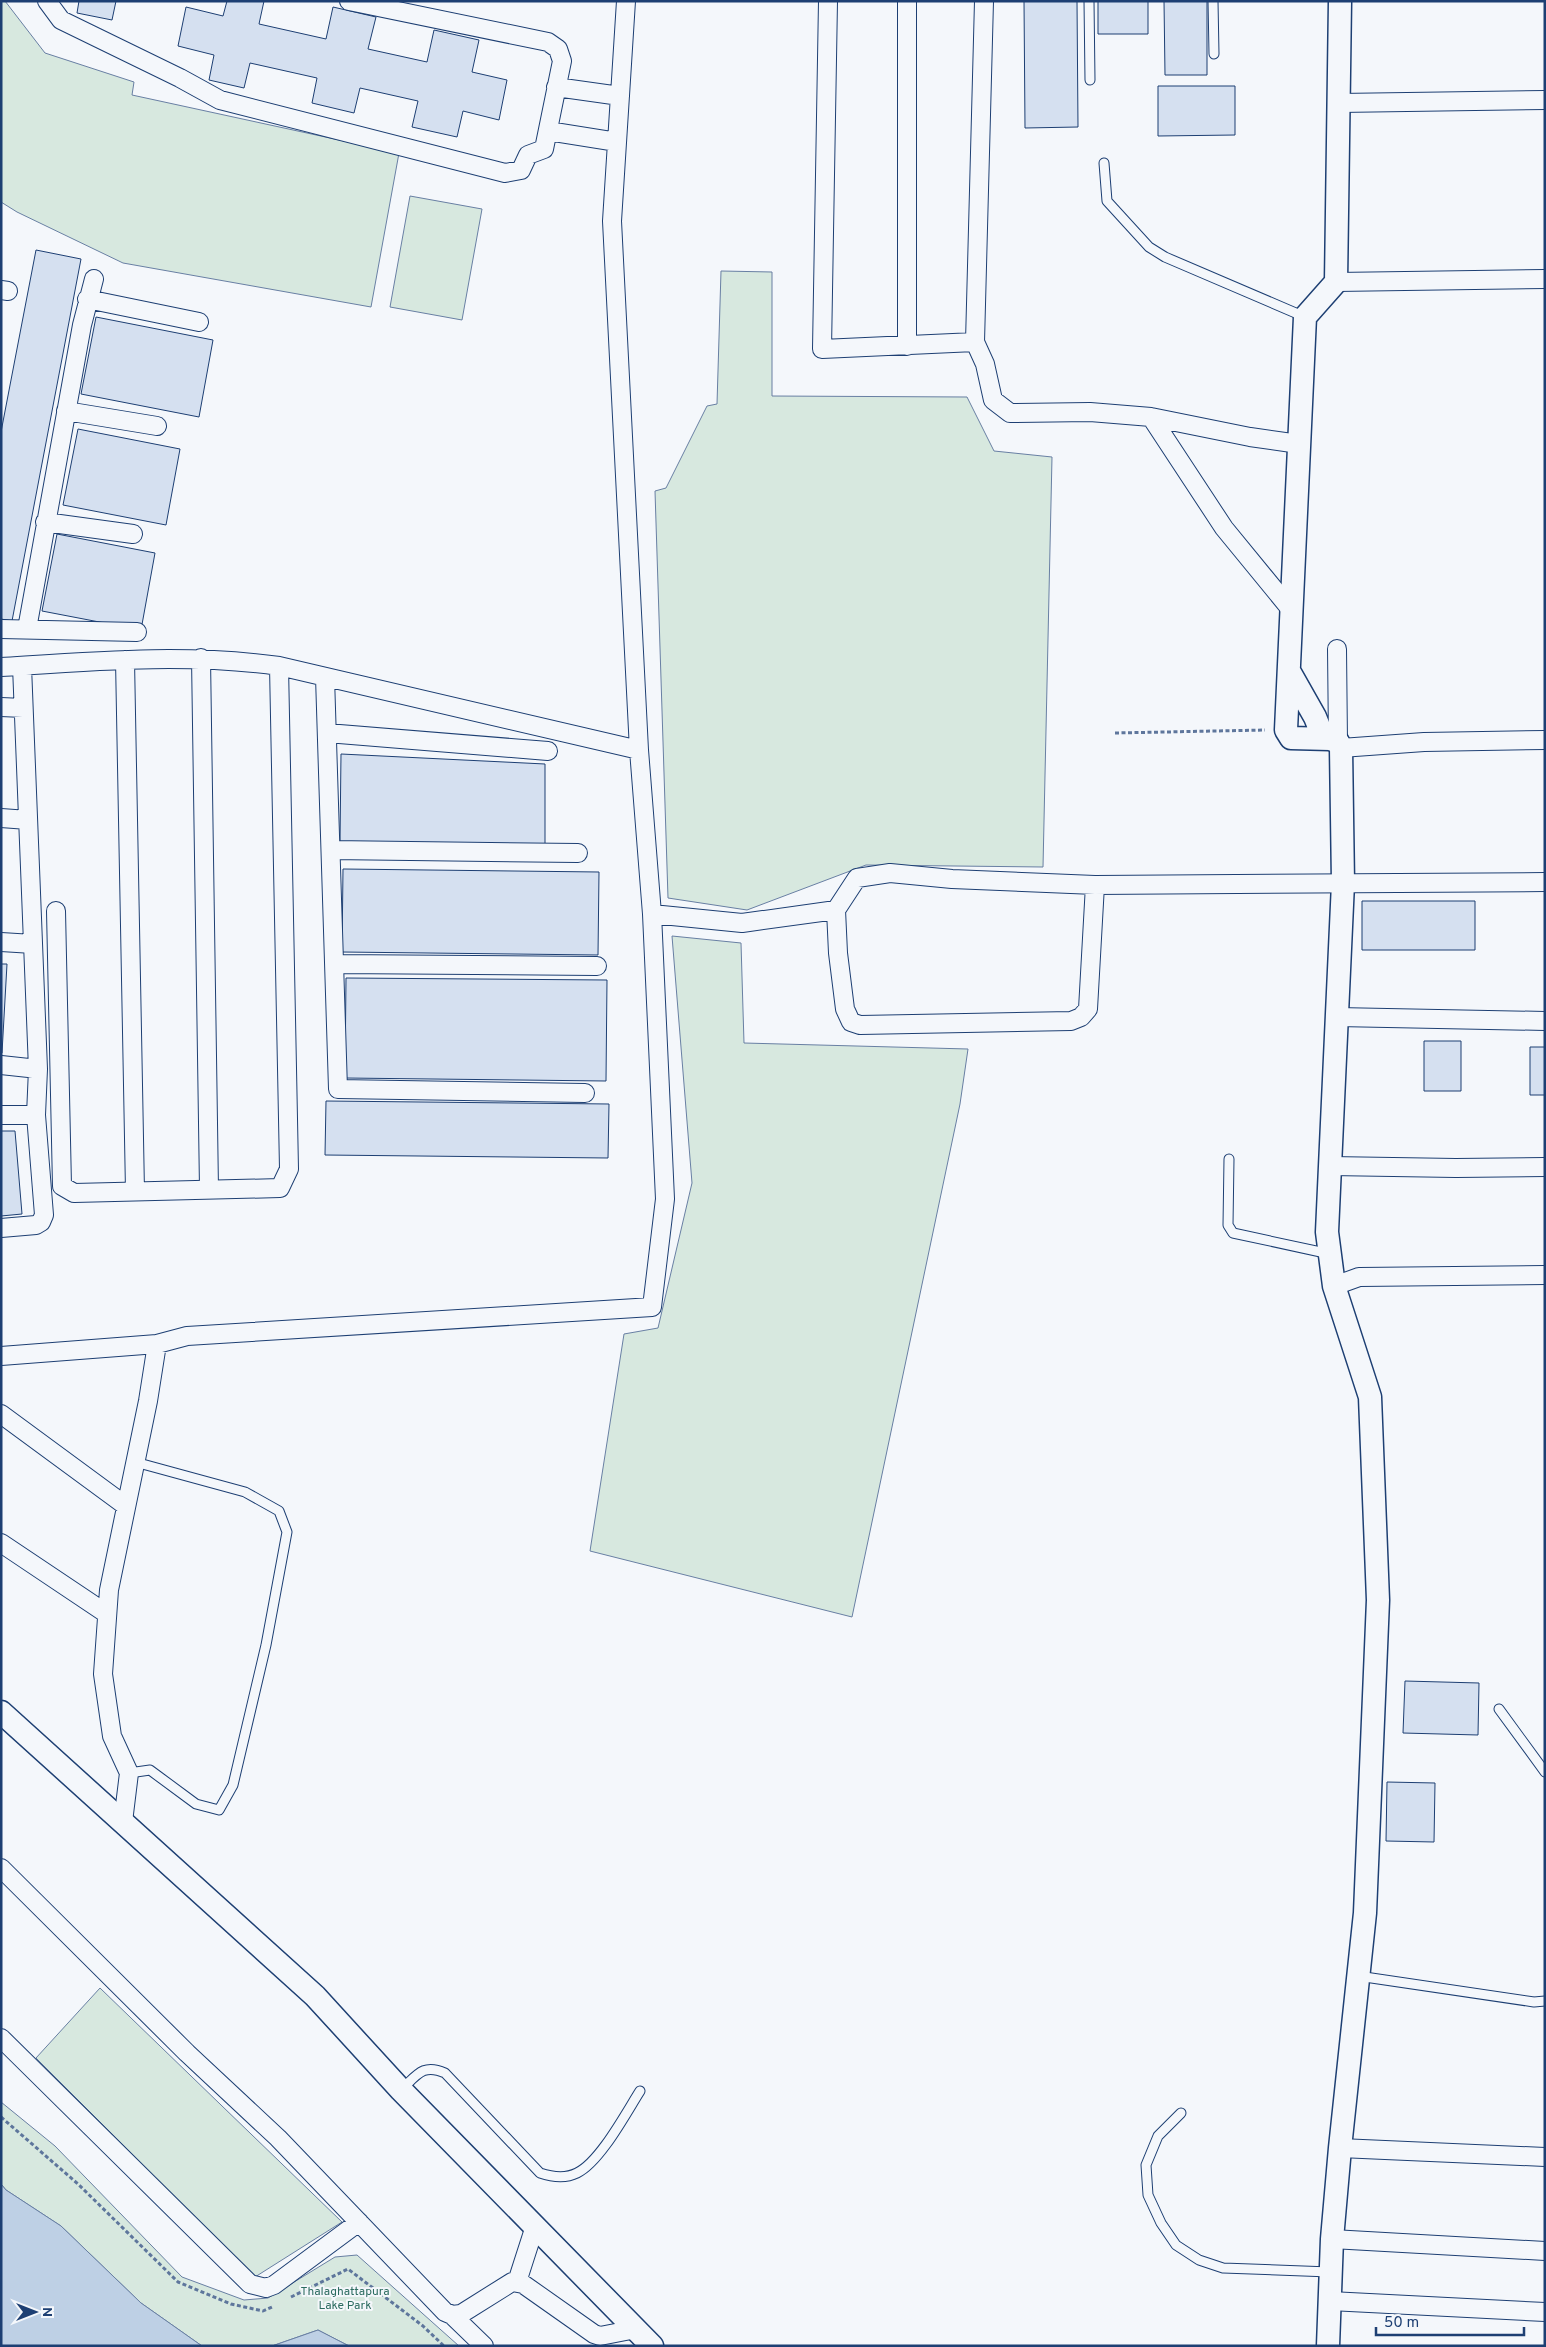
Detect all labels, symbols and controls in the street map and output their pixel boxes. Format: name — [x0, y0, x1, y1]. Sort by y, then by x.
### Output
park label: Thalaghattapura Lake Park — [300, 2284, 390, 2314]
north arrow — [10, 2287, 60, 2337]
scale bar — [1376, 2304, 1524, 2336]
text: N — [38, 2307, 55, 2317]
text: 50 m — [1384, 2314, 1419, 2333]

